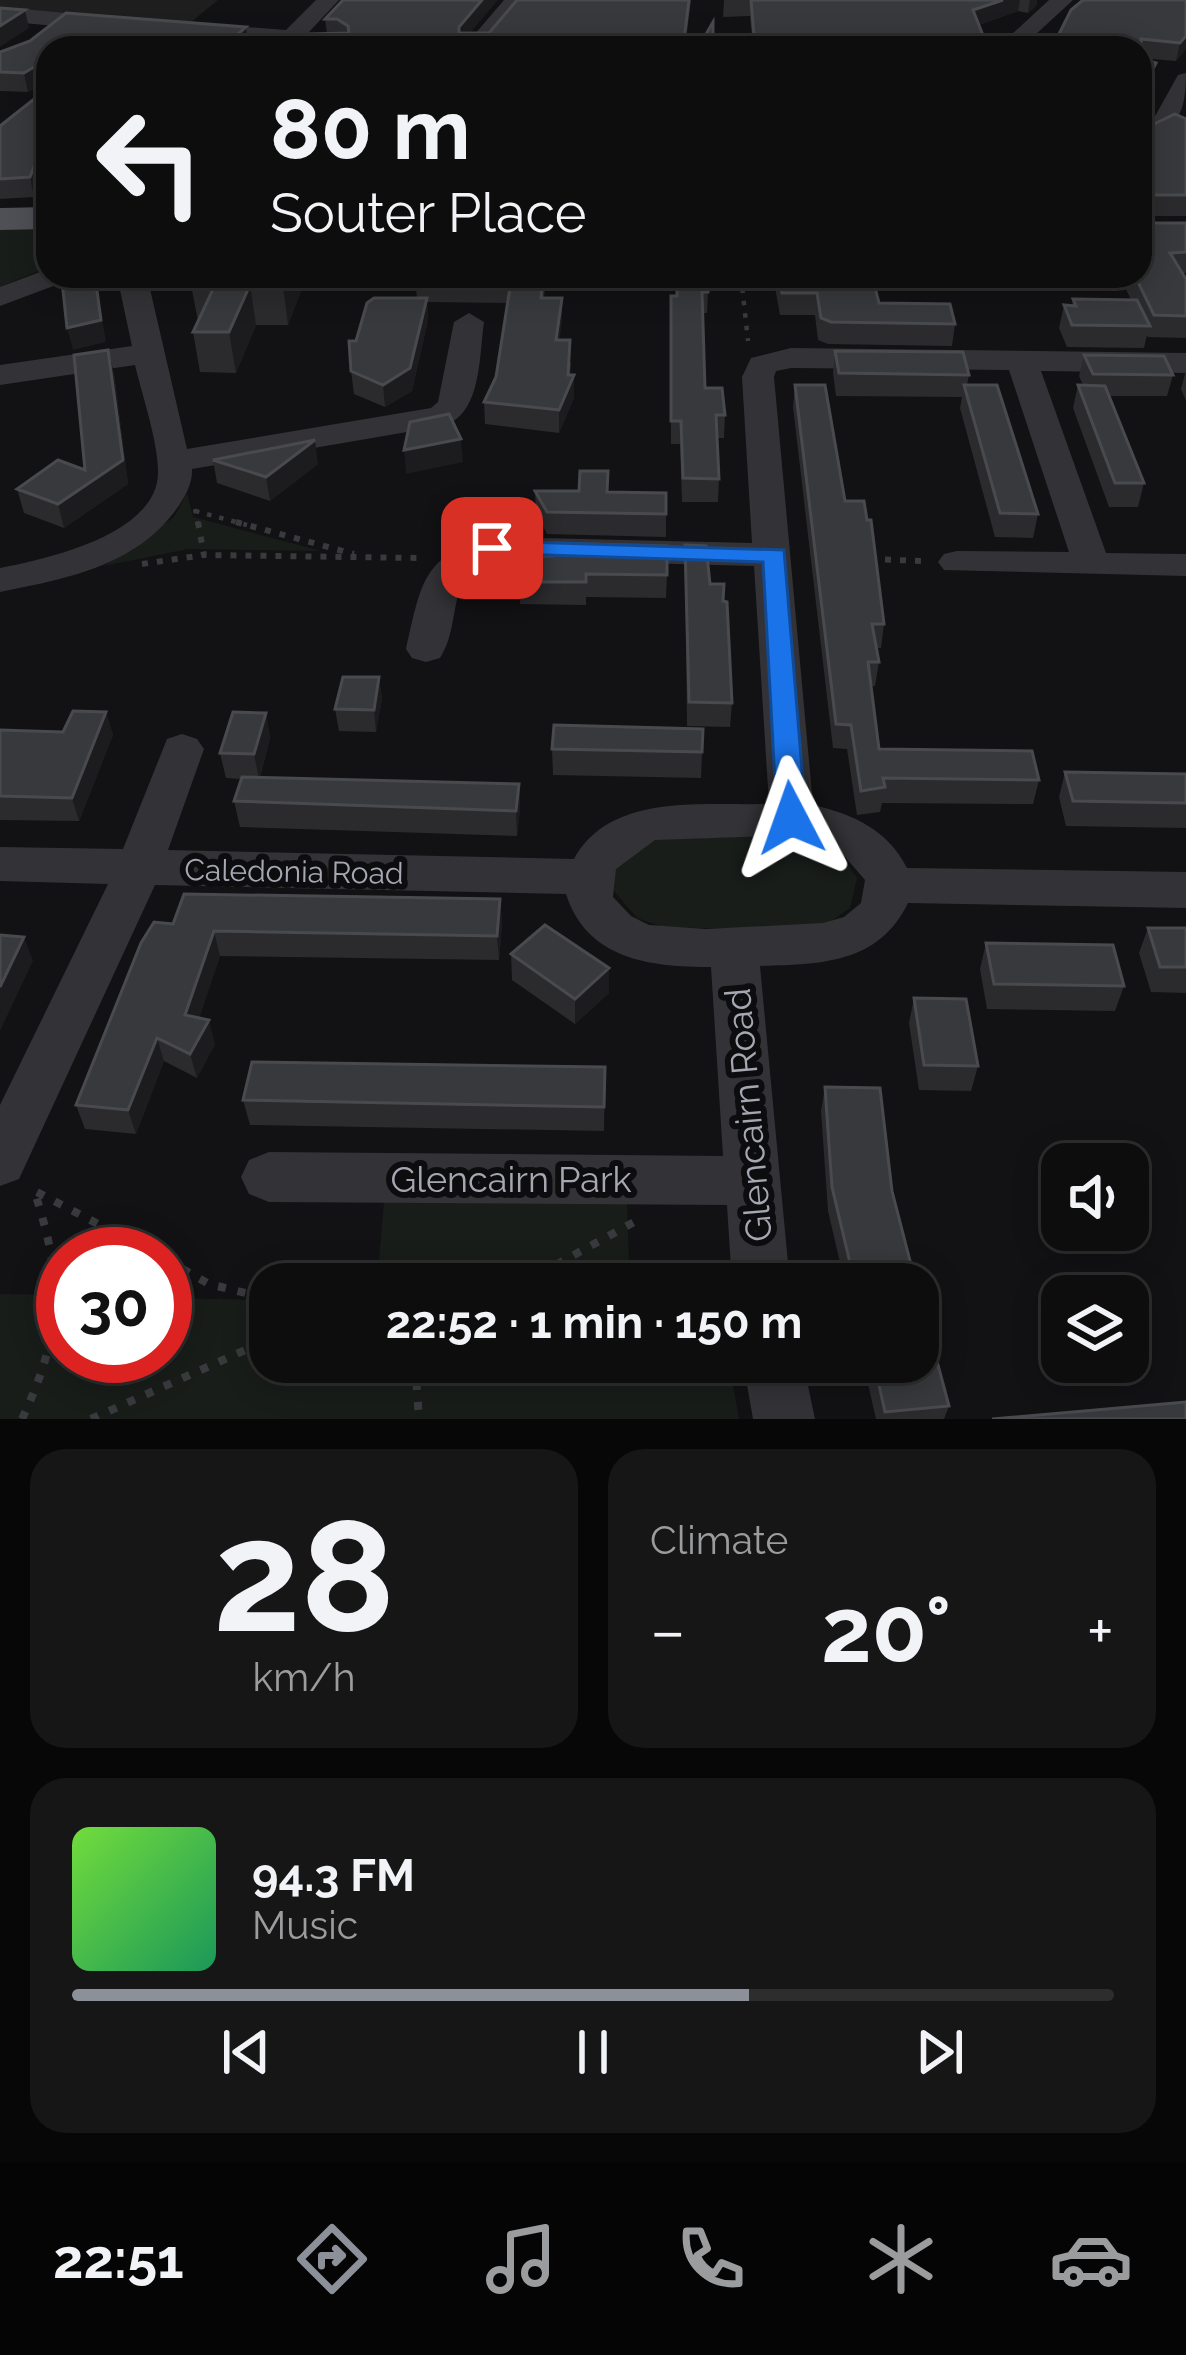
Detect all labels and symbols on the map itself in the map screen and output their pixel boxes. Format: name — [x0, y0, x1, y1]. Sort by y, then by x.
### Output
pin — [441, 497, 543, 599]
position arrow — [728, 755, 854, 881]
street label: Caledonia Road — [184, 852, 404, 891]
street label: Glencairn Road — [716, 987, 780, 1243]
street label: Glencairn Park — [390, 1158, 632, 1200]
speed limit sign: 30 — [36, 1227, 192, 1383]

